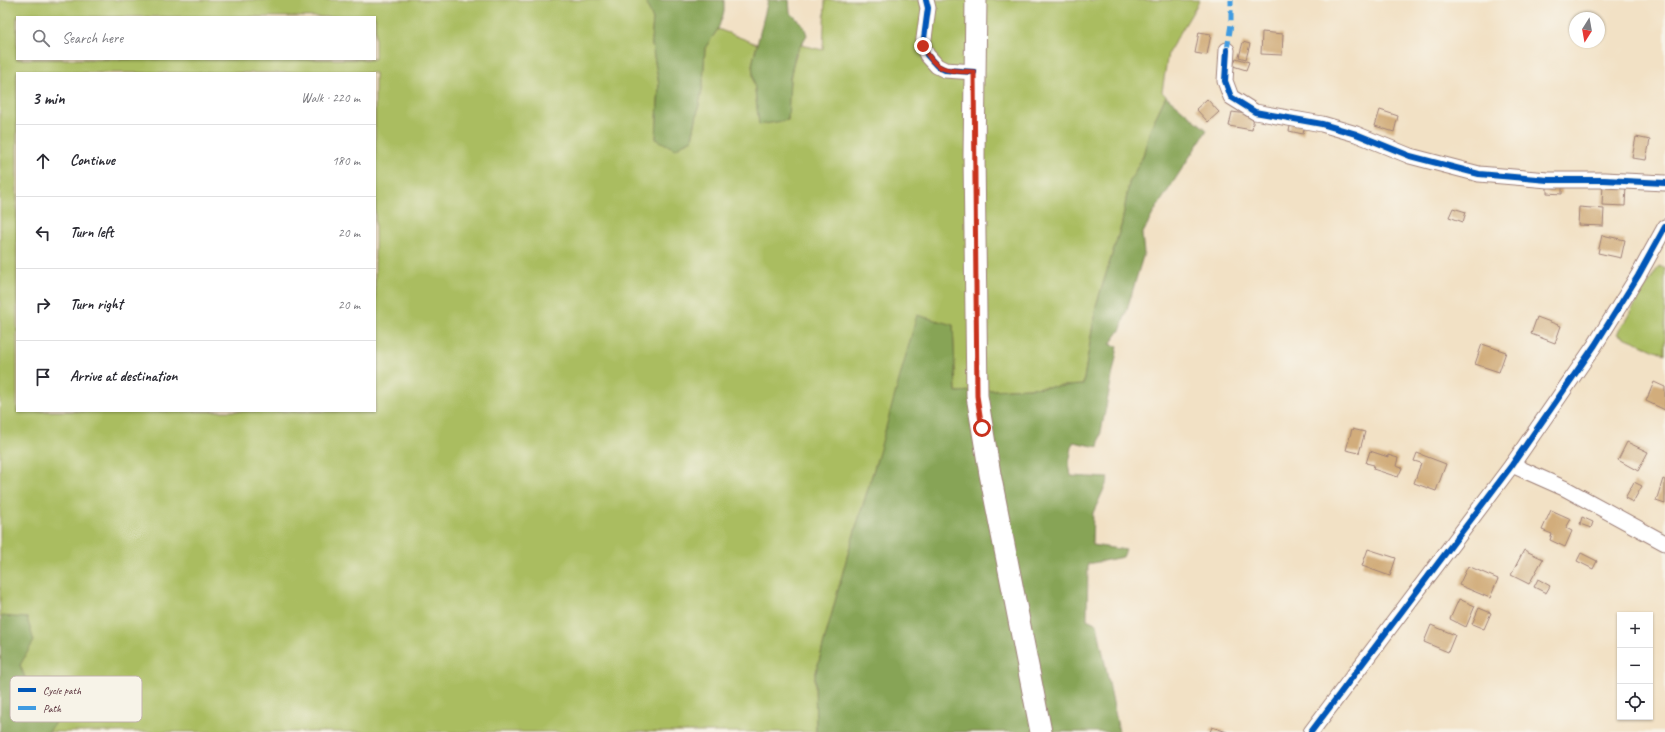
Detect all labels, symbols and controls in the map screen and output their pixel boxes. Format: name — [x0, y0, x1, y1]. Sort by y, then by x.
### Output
north arrow — [1569, 12, 1605, 48]
search box — [16, 16, 376, 60]
icon: search — [30, 27, 52, 49]
text: Search here — [62, 29, 123, 48]
route end — [914, 37, 932, 55]
text: 3 min — [32, 88, 65, 109]
text: Walk · 220 m — [301, 90, 360, 106]
icon: ahead — [32, 150, 54, 172]
text: Continue — [70, 151, 115, 170]
text: 180 m — [332, 153, 360, 169]
icon: left — [32, 222, 54, 244]
text: Turn left — [70, 223, 113, 242]
text: 20 m — [338, 225, 360, 241]
icon: right — [32, 294, 54, 316]
text: Turn right — [70, 295, 123, 314]
text: 20 m — [338, 297, 360, 313]
icon: arrive — [32, 366, 54, 388]
text: Arrive at destination — [70, 367, 177, 386]
route start — [973, 419, 991, 437]
map controls — [1617, 612, 1653, 720]
button: + — [1617, 612, 1653, 648]
button: − — [1617, 648, 1653, 684]
legend — [10, 676, 142, 722]
text: Cycle path — [43, 683, 82, 697]
button: locate — [1617, 684, 1653, 720]
text: Path — [43, 701, 62, 715]

